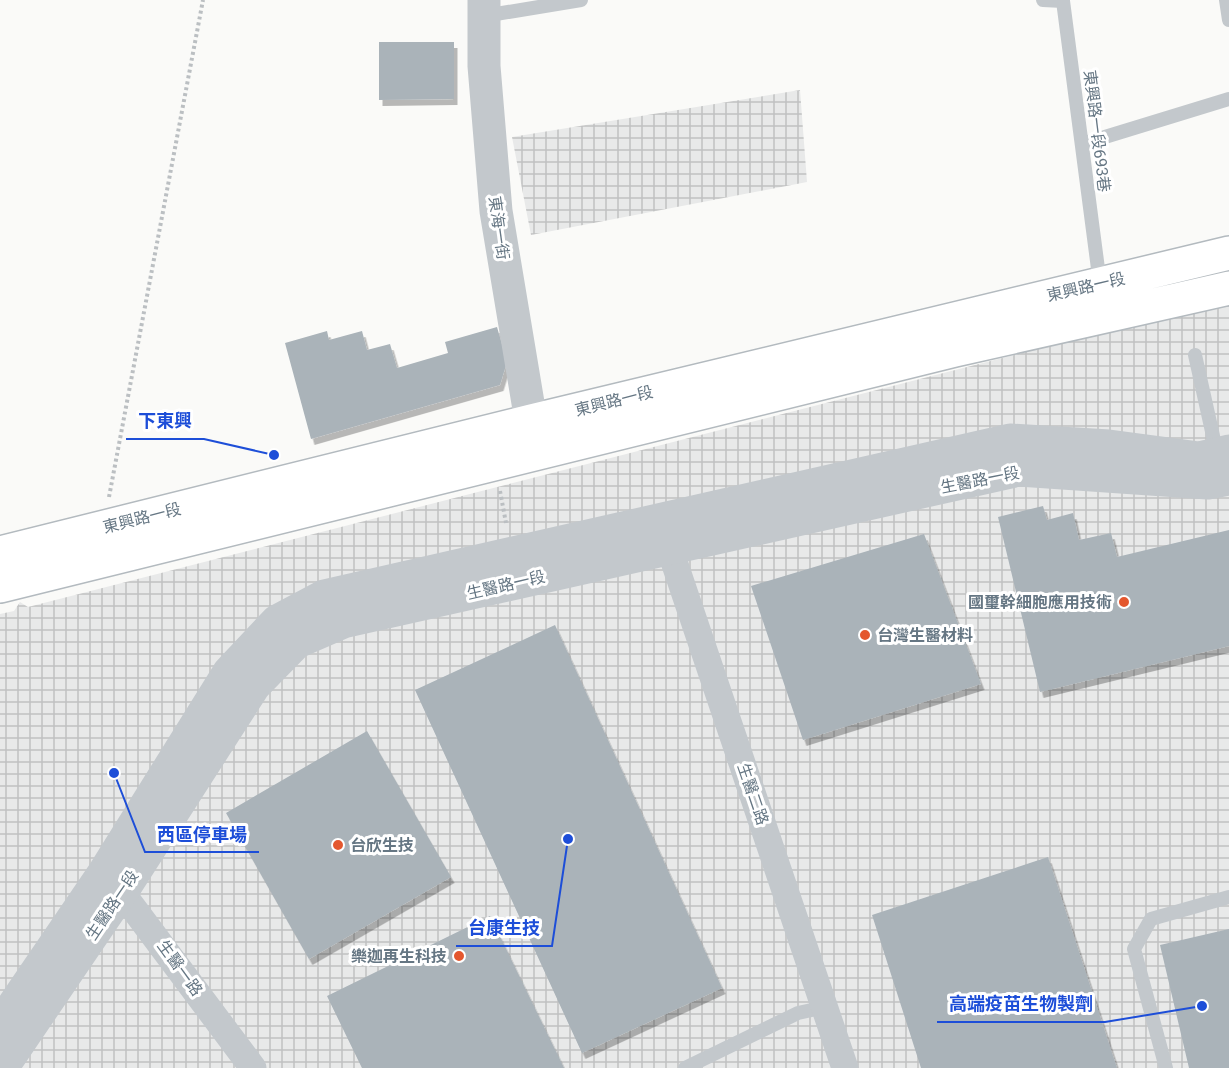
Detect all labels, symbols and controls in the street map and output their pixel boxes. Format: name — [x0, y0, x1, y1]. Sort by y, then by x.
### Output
street label: 東興路一段693巷 — [1080, 69, 1114, 193]
street label: 東海一街 — [485, 195, 513, 261]
street label: 東興路一段 — [1045, 269, 1127, 305]
street label: 東興路一段 — [573, 382, 655, 420]
callout: 下東興 — [126, 403, 204, 439]
text: 下東興 — [138, 410, 192, 431]
street label: 生醫路一段 — [939, 463, 1021, 497]
street label: 東興路一段 — [101, 499, 183, 537]
street label: 生醫路一段 — [465, 567, 547, 603]
place label: 國璽幹細胞應用技術 — [968, 593, 1112, 612]
marker: 國璽幹細胞應用技術 — [1117, 595, 1131, 609]
place label: 台灣生醫材料 — [877, 626, 973, 645]
marker: 台灣生醫材料 — [858, 628, 872, 642]
street label: 生醫二路 — [734, 761, 772, 827]
callout: 西區停車場 — [145, 816, 259, 852]
text: 西區停車場 — [157, 824, 247, 845]
place label: 台欣生技 — [350, 836, 414, 855]
marker: 台欣生技 — [331, 838, 345, 852]
street label: 生醫路一段 — [82, 867, 142, 943]
callout: 台康生技 — [456, 910, 552, 946]
text: 台康生技 — [468, 917, 540, 938]
street label: 生醫一路 — [154, 937, 206, 999]
place label: 樂迦再生科技 — [351, 947, 447, 966]
marker: 樂迦再生科技 — [452, 949, 466, 963]
callout: 高端疫苗生物製劑 — [937, 986, 1105, 1022]
text: 高端疫苗生物製劑 — [949, 993, 1093, 1014]

